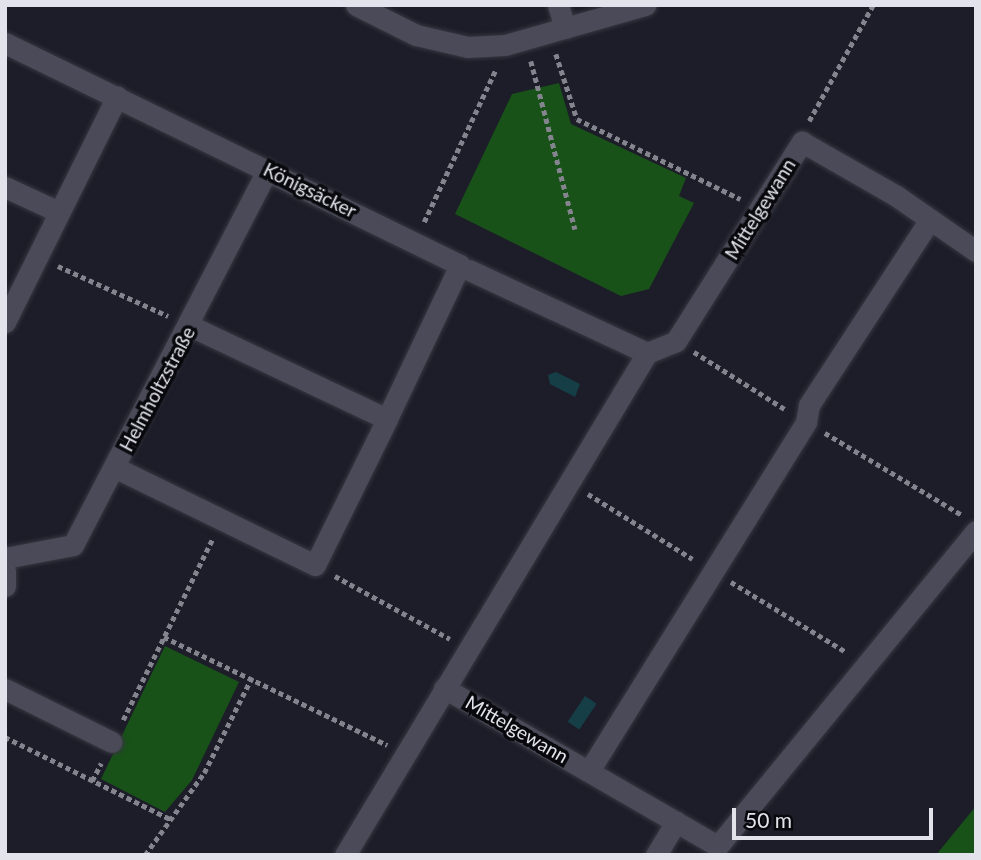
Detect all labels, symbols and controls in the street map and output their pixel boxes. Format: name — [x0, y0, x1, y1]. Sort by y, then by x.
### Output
street label: Mittelgewann — [720, 154, 800, 264]
street label: Königsäcker — [260, 158, 360, 222]
street label: Helmholtzstraße — [115, 323, 199, 455]
street label: Mittelgewann — [462, 690, 572, 768]
scale bar — [736, 794, 937, 838]
text: 50 m — [745, 807, 792, 832]

